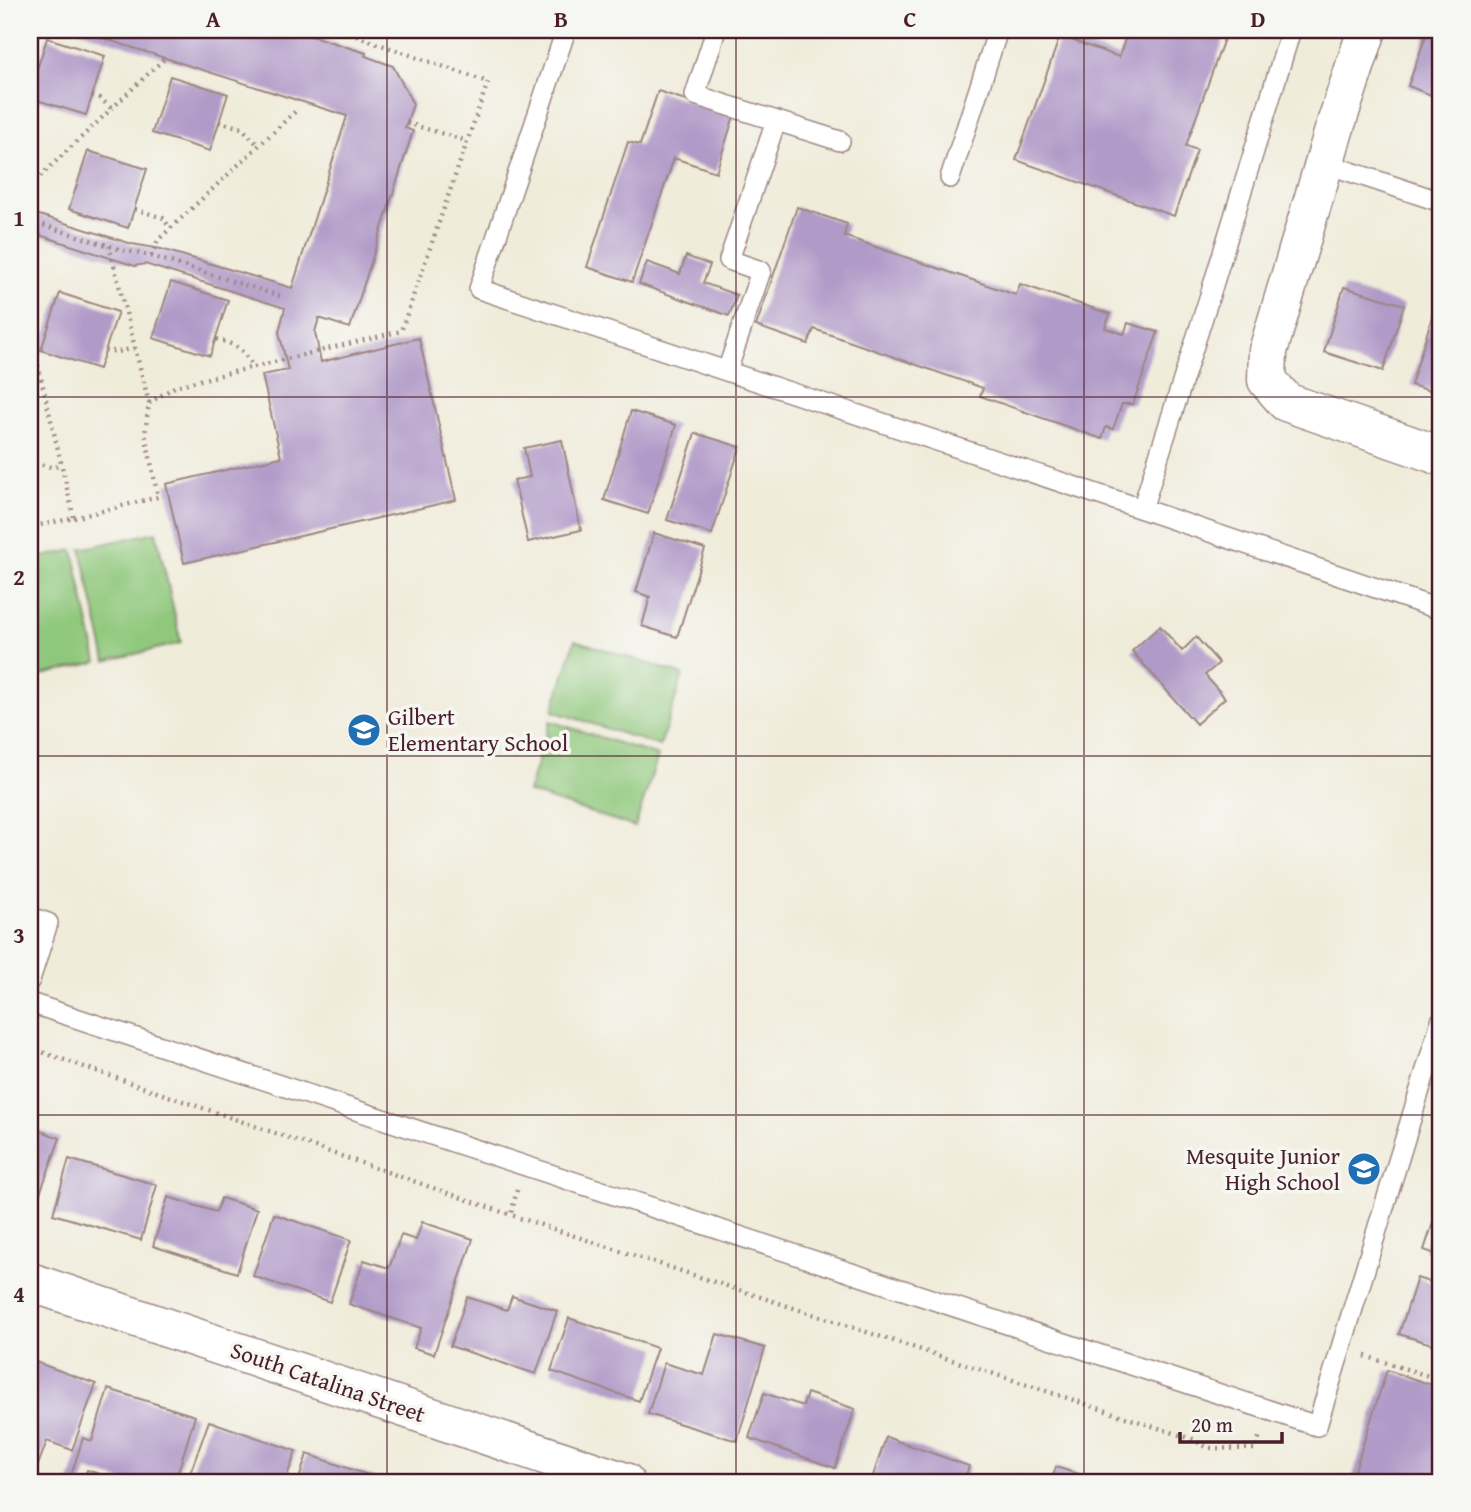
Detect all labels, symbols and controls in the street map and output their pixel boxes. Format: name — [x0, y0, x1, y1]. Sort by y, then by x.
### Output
text: A — [206, 2, 221, 35]
text: B — [554, 2, 568, 35]
text: C — [903, 2, 917, 35]
text: D — [1251, 2, 1266, 35]
text: 1 — [13, 201, 25, 234]
text: 2 — [13, 560, 25, 593]
place label: Gilbert Elementary School — [388, 700, 568, 759]
school or university icon: Gilbert Elementary School — [345, 711, 383, 749]
text: 3 — [13, 918, 25, 951]
place label: Mesquite Junior High School — [1186, 1139, 1341, 1198]
school or university icon: Mesquite Junior High School — [1345, 1150, 1383, 1188]
text: 4 — [13, 1277, 25, 1310]
street label: South Catalina Street — [226, 1333, 430, 1430]
scale bar — [1180, 1400, 1282, 1444]
text: 20 m — [1191, 1409, 1233, 1440]

